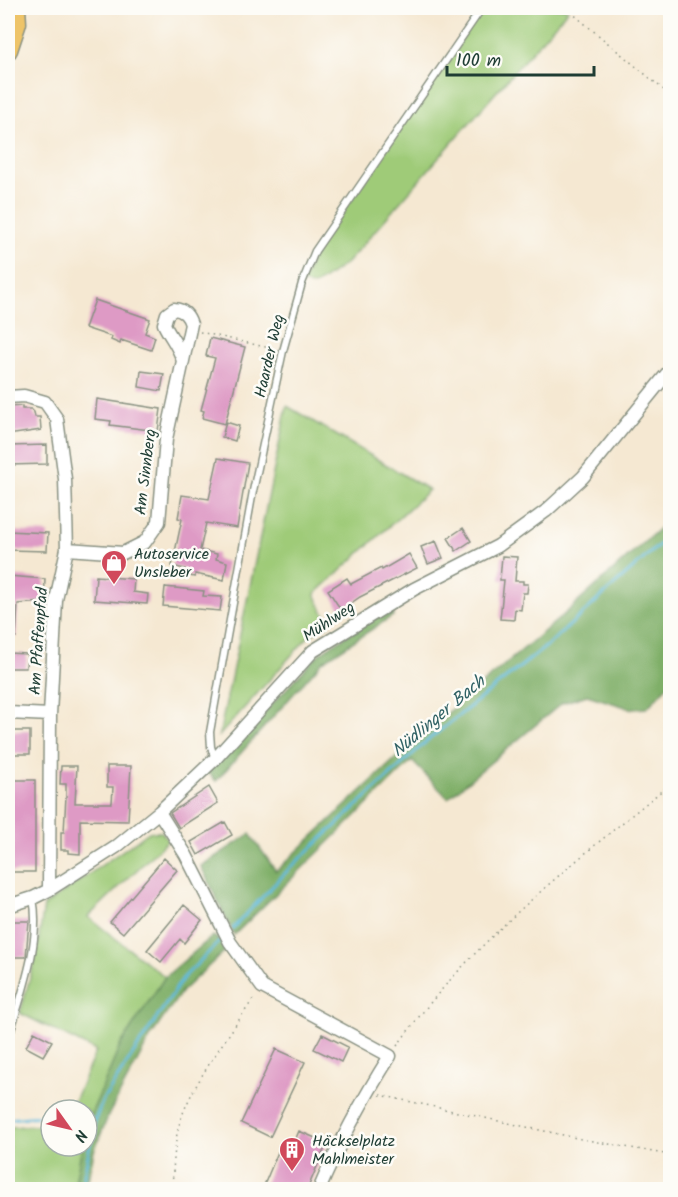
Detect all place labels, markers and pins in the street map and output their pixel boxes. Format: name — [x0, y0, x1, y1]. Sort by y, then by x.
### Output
place label: Autoservice Unsleber — [134, 542, 209, 585]
shop icon: Autoservice Unsleber — [99, 548, 129, 586]
place label: Häckselplatz Mahlmeister — [312, 1129, 396, 1172]
building icon: Häckselplatz Mahlmeister — [277, 1135, 307, 1173]

